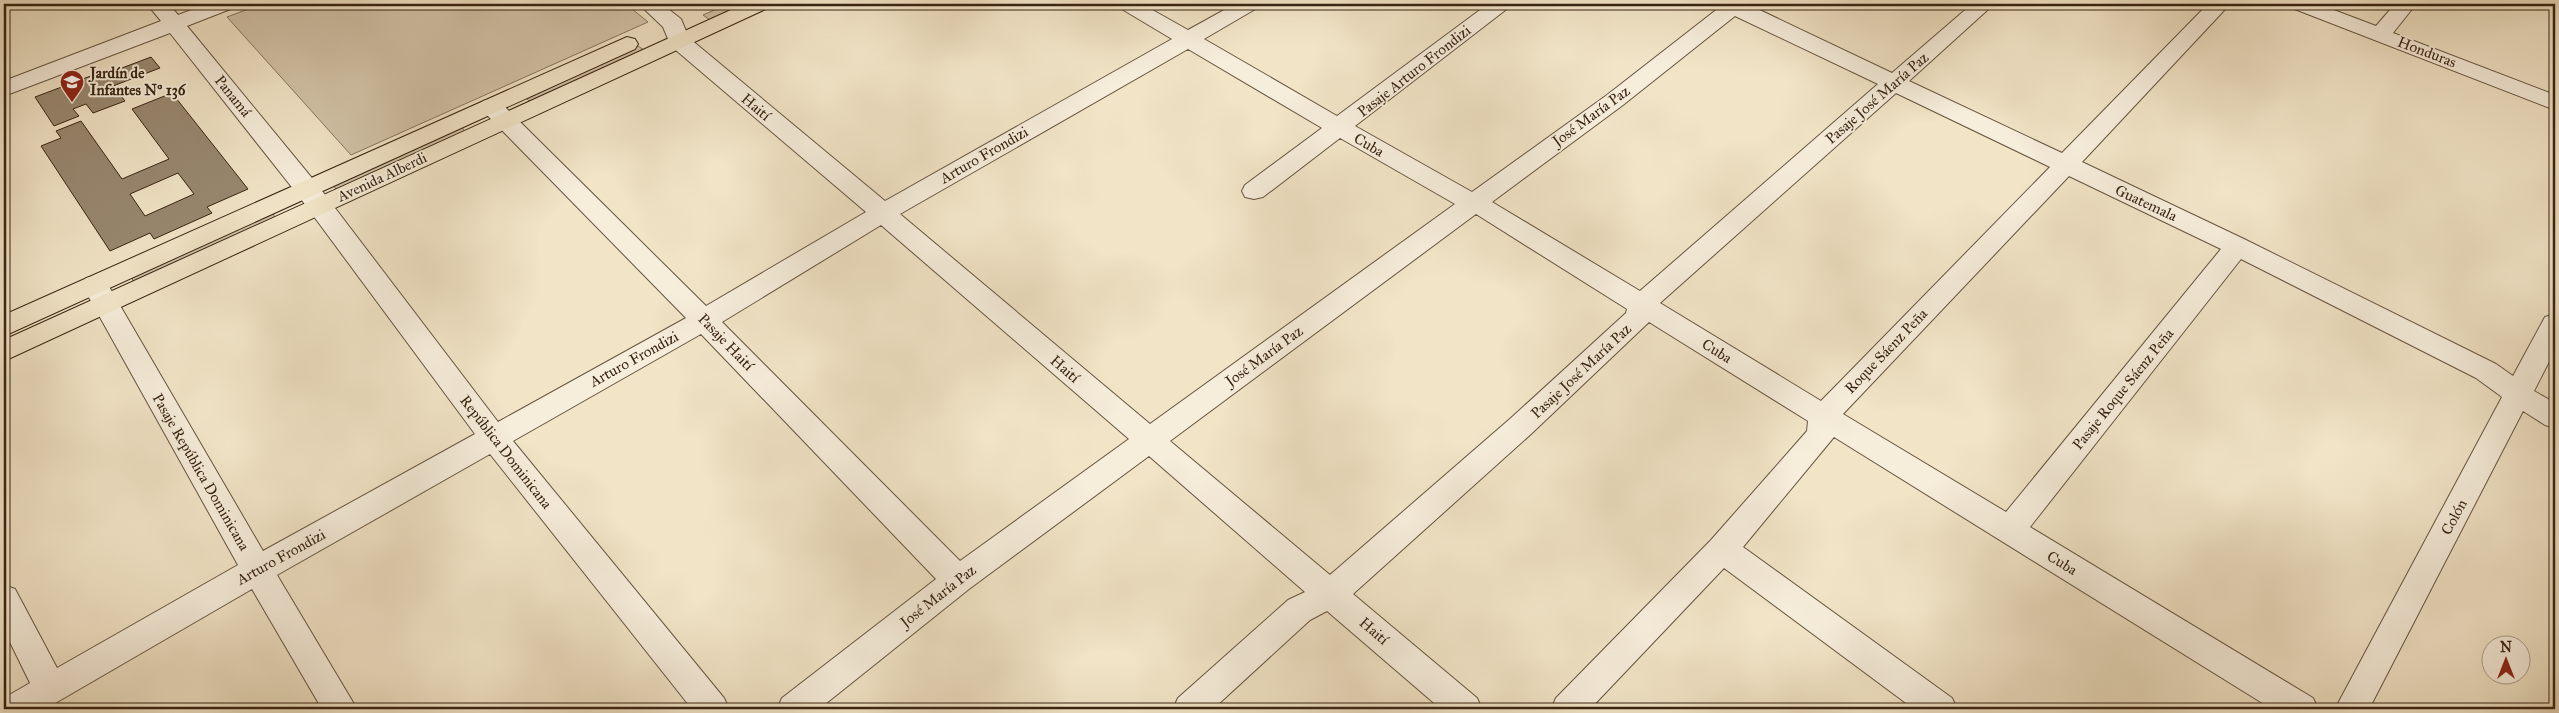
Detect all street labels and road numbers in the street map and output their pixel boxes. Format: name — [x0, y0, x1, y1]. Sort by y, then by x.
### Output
street label: Pasaje Arturo Frondizi — [1354, 21, 1474, 121]
street label: Honduras — [2395, 33, 2459, 71]
street label: Pasaje José María Paz — [1822, 48, 1933, 148]
street label: Panamá — [211, 72, 256, 121]
street label: José María Paz — [1547, 82, 1634, 152]
street label: Haití — [738, 90, 775, 125]
street label: Arturo Frondizi — [936, 122, 1031, 188]
street label: Cuba — [1351, 129, 1388, 161]
street label: Avenida Alberdi — [333, 148, 430, 206]
street label: Guatemala — [2112, 181, 2180, 225]
street label: Roque Sáenz Peña — [1841, 304, 1932, 398]
street label: Pasaje Haití — [694, 310, 758, 375]
street label: Pasaje José María Paz — [1527, 320, 1636, 423]
street label: José María Paz — [1220, 322, 1307, 392]
street label: Pasaje Roque Sáenz Peña — [2069, 324, 2179, 454]
street label: Arturo Frondizi — [585, 327, 682, 391]
street label: Cuba — [1699, 335, 1736, 367]
street label: Haití — [1047, 351, 1084, 387]
street label: Pasaje República Dominicana — [149, 390, 254, 554]
street label: República Dominicana — [456, 392, 556, 513]
street label: Colón — [2437, 496, 2471, 538]
street label: Arturo Frondizi — [232, 525, 329, 589]
street label: Cuba — [2044, 547, 2081, 579]
street label: José María Paz — [895, 561, 980, 633]
street label: Haití — [1356, 613, 1393, 649]

